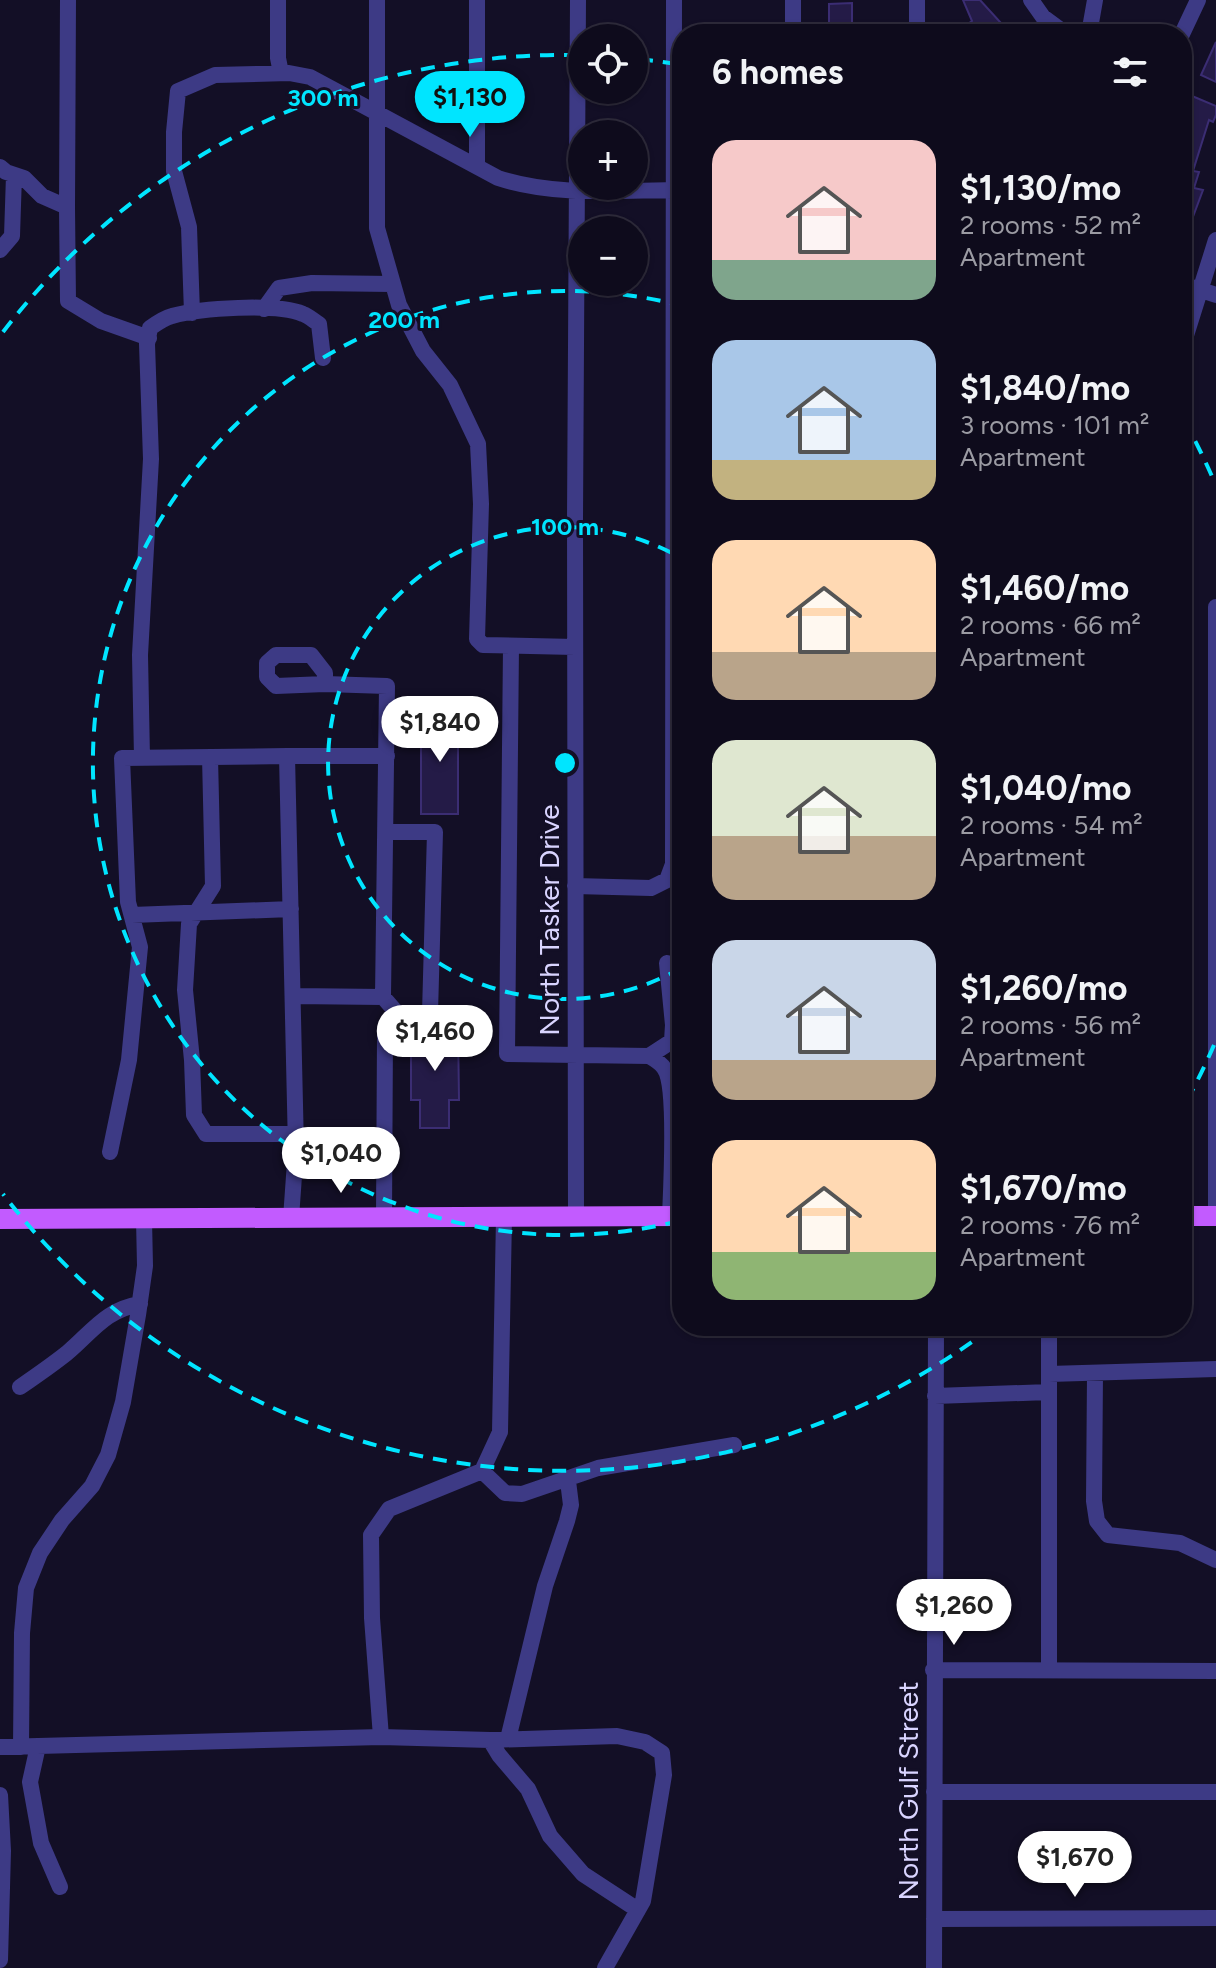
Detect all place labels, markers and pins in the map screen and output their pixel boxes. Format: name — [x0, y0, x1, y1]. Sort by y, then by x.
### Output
pin: $1,130 — [405, 71, 535, 139]
pin: $1,840 — [375, 696, 505, 764]
centre of rings — [551, 749, 579, 777]
pin: $1,460 — [370, 1005, 500, 1073]
pin: $1,040 — [276, 1127, 406, 1195]
pin: $1,260 — [889, 1579, 1019, 1647]
pin: $1,670 — [1010, 1831, 1140, 1899]

